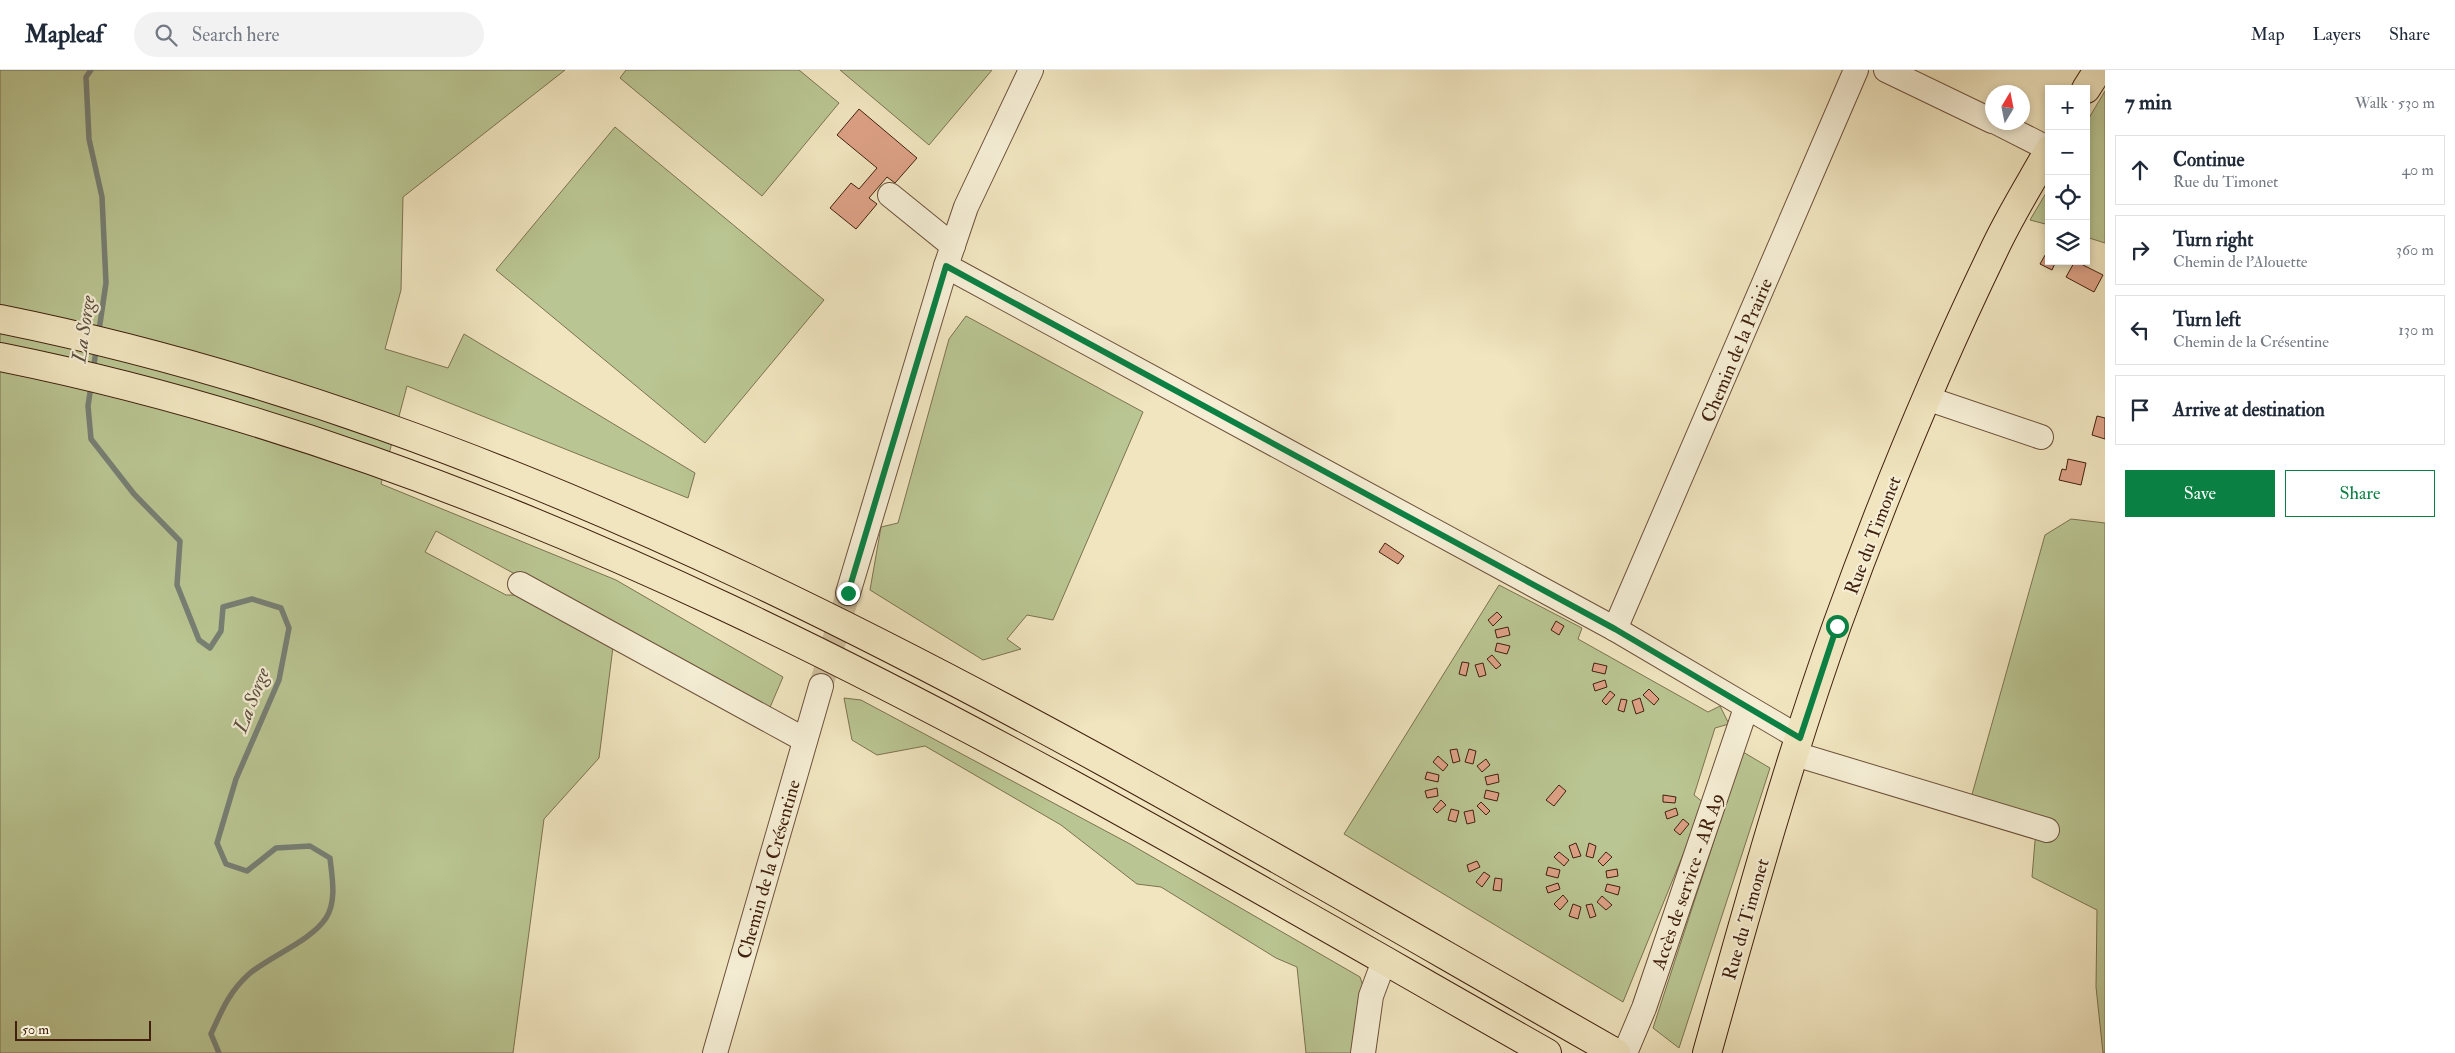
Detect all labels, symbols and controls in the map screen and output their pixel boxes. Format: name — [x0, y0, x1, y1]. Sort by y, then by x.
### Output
search box — [134, 12, 484, 57]
text: Mapleaf — [25, 19, 104, 50]
icon: search — [152, 21, 180, 49]
text: Search here — [192, 23, 279, 47]
text: Map — [2251, 23, 2285, 46]
text: Layers — [2313, 23, 2361, 46]
text: Share — [2389, 23, 2430, 46]
north arrow — [1985, 85, 2030, 130]
map controls — [2045, 85, 2090, 265]
button: + — [2045, 85, 2090, 130]
text: 7 min — [2125, 89, 2172, 116]
text: Walk · 530 m — [2355, 93, 2435, 113]
button: − — [2045, 130, 2090, 175]
text: Continue — [2173, 148, 2244, 172]
icon: ahead — [2126, 156, 2154, 184]
text: 40 m — [2401, 160, 2434, 180]
text: Rue du Timonet — [2173, 172, 2278, 192]
button: locate — [2045, 175, 2090, 220]
button: layers — [2045, 220, 2090, 265]
text: Turn right — [2173, 228, 2253, 252]
icon: right — [2126, 236, 2154, 264]
text: 360 m — [2396, 240, 2434, 260]
text: Chemin de l'Alouette — [2173, 252, 2308, 272]
street label: Chemin de la Prairie — [1696, 275, 1778, 426]
water label: La Sorge — [66, 294, 101, 365]
text: Turn left — [2173, 308, 2241, 332]
icon: left — [2126, 316, 2154, 344]
text: 130 m — [2398, 320, 2434, 340]
text: Chemin de la Crésentine — [2173, 332, 2329, 352]
icon: arrive — [2126, 396, 2154, 424]
text: Arrive at destination — [2173, 398, 2325, 422]
button: Save — [2125, 470, 2275, 517]
button: Share — [2285, 470, 2435, 517]
street label: Rue du Timonet — [1839, 473, 1907, 598]
route end — [837, 582, 860, 605]
route start — [1826, 615, 1849, 638]
water label: La Sorge — [227, 664, 275, 737]
street label: Chemin de la Crésentine — [732, 777, 806, 962]
street label: Accès de service - AR A9 — [1646, 790, 1729, 974]
street label: Rue du Timonet — [1717, 856, 1775, 983]
scale bar — [15, 1018, 151, 1041]
text: 50 m — [22, 1021, 49, 1038]

